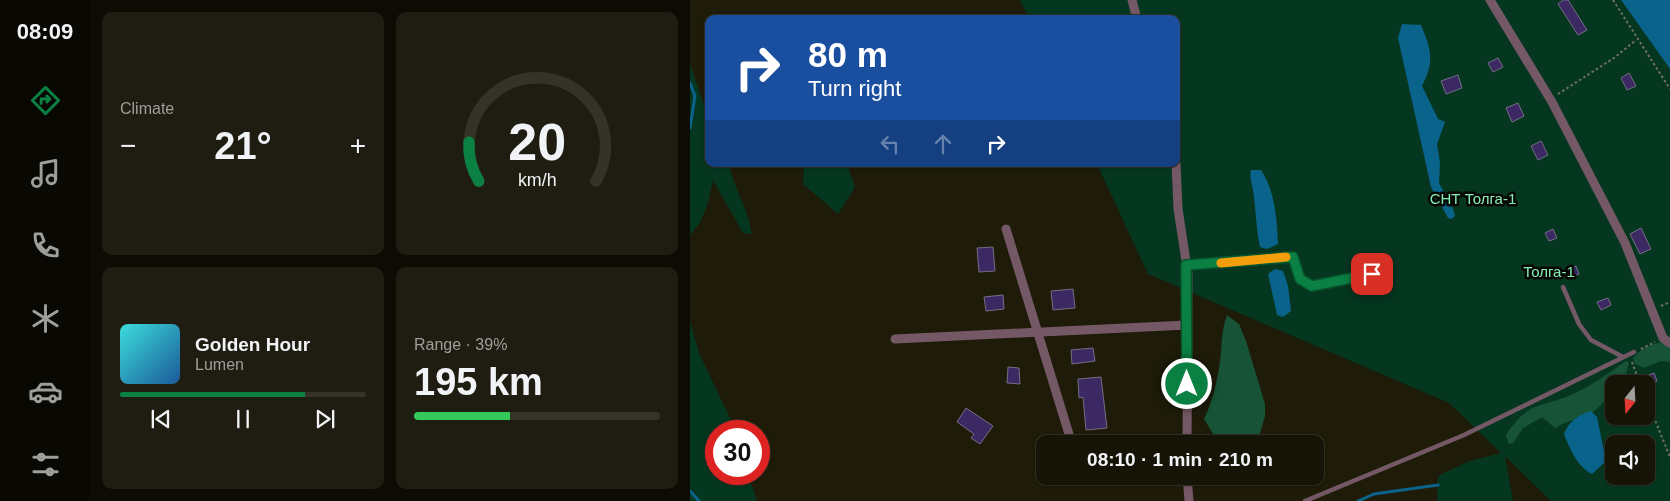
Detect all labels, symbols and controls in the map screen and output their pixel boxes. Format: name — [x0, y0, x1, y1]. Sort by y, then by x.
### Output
text: 08:09 — [17, 19, 73, 44]
icon: right — [725, 35, 790, 100]
text: 80 m — [808, 35, 888, 74]
text: Turn right — [808, 76, 901, 101]
icon: directions — [28, 83, 63, 118]
text: Climate — [120, 100, 174, 117]
text: 20 — [508, 113, 566, 171]
text: 21° — [214, 125, 272, 167]
text: − — [120, 130, 136, 161]
text: + — [350, 130, 366, 161]
icon: left — [876, 130, 904, 158]
icon: ahead — [929, 130, 957, 158]
icon: right — [982, 130, 1010, 158]
icon: music — [28, 156, 63, 191]
text: km/h — [518, 170, 556, 190]
park label: СНТ Толга-1 — [1430, 190, 1516, 207]
icon: phone — [28, 228, 63, 263]
pin — [1351, 253, 1393, 295]
icon: arrive — [1358, 260, 1386, 288]
park label: Толга-1 — [1523, 263, 1575, 280]
icon: climate — [28, 301, 63, 336]
text: Golden Hour — [195, 334, 310, 355]
text: Range · 39% — [414, 336, 507, 353]
text: Lumen — [195, 356, 244, 373]
position arrow — [1160, 357, 1212, 409]
text: 195 km — [414, 361, 543, 403]
icon: car — [28, 374, 63, 409]
north arrow — [1605, 375, 1655, 425]
map controls — [1605, 375, 1655, 485]
icon: previous — [147, 405, 175, 433]
icon: pause — [229, 405, 257, 433]
icon: next — [311, 405, 339, 433]
speed limit sign: 30 — [705, 420, 770, 485]
button: sound — [1605, 435, 1655, 485]
icon: filters — [28, 447, 63, 482]
text: 08:10 · 1 min · 210 m — [1087, 449, 1273, 470]

